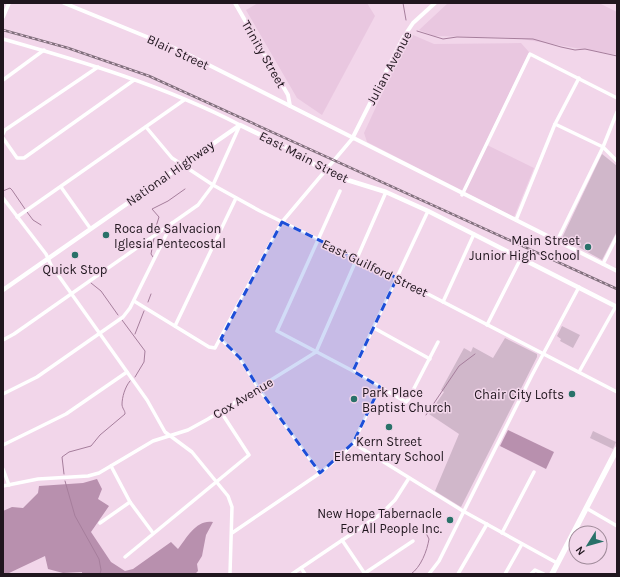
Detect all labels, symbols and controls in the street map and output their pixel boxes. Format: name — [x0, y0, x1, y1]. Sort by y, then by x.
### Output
street label: Trinity Street — [239, 18, 289, 91]
street label: Julian Avenue — [363, 28, 415, 108]
street label: Blair Street — [145, 31, 211, 73]
street label: East Main Street — [257, 128, 351, 186]
street label: National Highway — [123, 137, 217, 209]
place label: Roca de Salvacion Iglesia Pentecostal — [114, 221, 226, 251]
marker: Roca de Salvacion Iglesia Pentecostal — [101, 230, 111, 240]
place label: Main Street Junior High School — [469, 233, 580, 263]
street label: East Guilford Street — [320, 236, 430, 300]
marker: Main Street Junior High School — [583, 242, 593, 252]
marker: Quick Stop — [70, 250, 80, 260]
place label: Quick Stop — [43, 262, 107, 277]
street label: Cox Avenue — [210, 374, 276, 422]
place label: Park Place Baptist Church — [362, 385, 451, 415]
place label: Chair City Lofts — [474, 387, 564, 402]
marker: Chair City Lofts — [567, 389, 577, 399]
marker: Park Place Baptist Church — [349, 394, 359, 404]
marker: Kern Street Elementary School — [384, 422, 394, 432]
place label: Kern Street Elementary School — [334, 434, 444, 464]
place label: New Hope Tabernacle For All People Inc. — [317, 506, 442, 536]
marker: New Hope Tabernacle For All People Inc. — [445, 515, 455, 525]
north arrow — [568, 525, 608, 565]
text: N — [573, 544, 588, 558]

